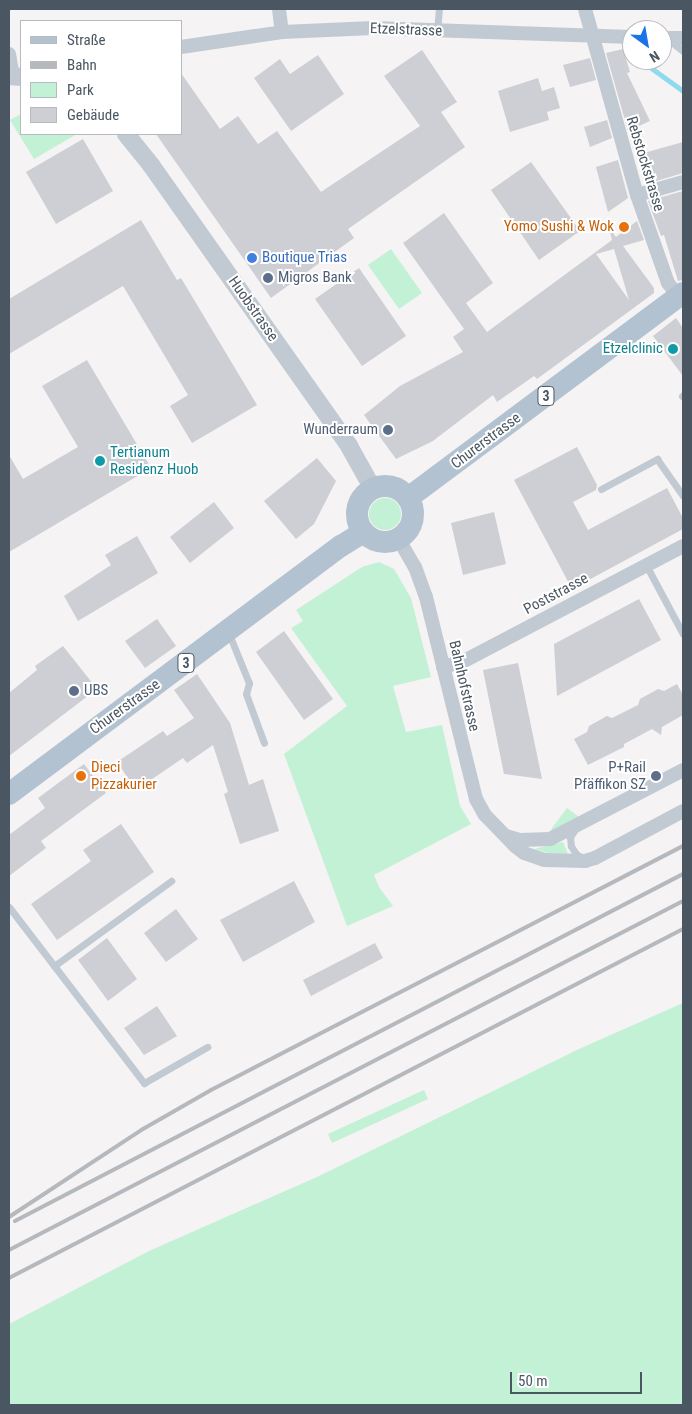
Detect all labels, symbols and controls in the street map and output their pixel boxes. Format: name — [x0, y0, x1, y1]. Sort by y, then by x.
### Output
legend — [20, 20, 182, 135]
street label: Etzelstrasse — [370, 20, 442, 40]
north arrow — [622, 20, 672, 70]
text: Straße — [67, 31, 106, 49]
text: N — [647, 48, 662, 66]
text: Bahn — [67, 56, 97, 74]
text: Park — [67, 81, 94, 99]
text: Gebäude — [67, 106, 119, 124]
street label: Rebstockstrasse — [622, 114, 668, 214]
place label: Yomo Sushi & Wok — [504, 218, 614, 236]
marker: Yomo Sushi & Wok — [618, 221, 630, 233]
place label: Boutique Trias — [262, 249, 347, 267]
marker: Boutique Trias — [246, 252, 258, 264]
place label: Migros Bank — [278, 269, 352, 287]
marker: Migros Bank — [262, 272, 274, 284]
street label: Huobstrasse — [224, 273, 282, 345]
place label: Etzelclinic — [603, 340, 663, 358]
marker: Etzelclinic — [667, 343, 679, 355]
road number: 3 — [537, 384, 555, 408]
street label: Churerstrasse — [448, 409, 524, 473]
place label: Wunderraum — [303, 421, 378, 439]
marker: Wunderraum — [382, 424, 394, 436]
place label: Tertianum Residenz Huob — [110, 443, 199, 478]
marker: Tertianum Residenz Huob — [94, 455, 106, 467]
street label: Poststrasse — [521, 570, 591, 618]
street label: Bahnhofstrasse — [445, 639, 483, 733]
road number: 3 — [177, 651, 195, 674]
street label: Churerstrasse — [86, 675, 164, 739]
place label: UBS — [84, 682, 108, 700]
marker: UBS — [68, 685, 80, 697]
place label: Dieci Pizzakurier — [91, 758, 157, 793]
place label: P+Rail Pfäffikon SZ — [574, 758, 646, 793]
marker: Dieci Pizzakurier — [75, 770, 87, 782]
marker: P+Rail Pfäffikon SZ — [650, 770, 662, 782]
scale bar — [512, 1362, 644, 1394]
text: 50 m — [518, 1372, 548, 1390]

